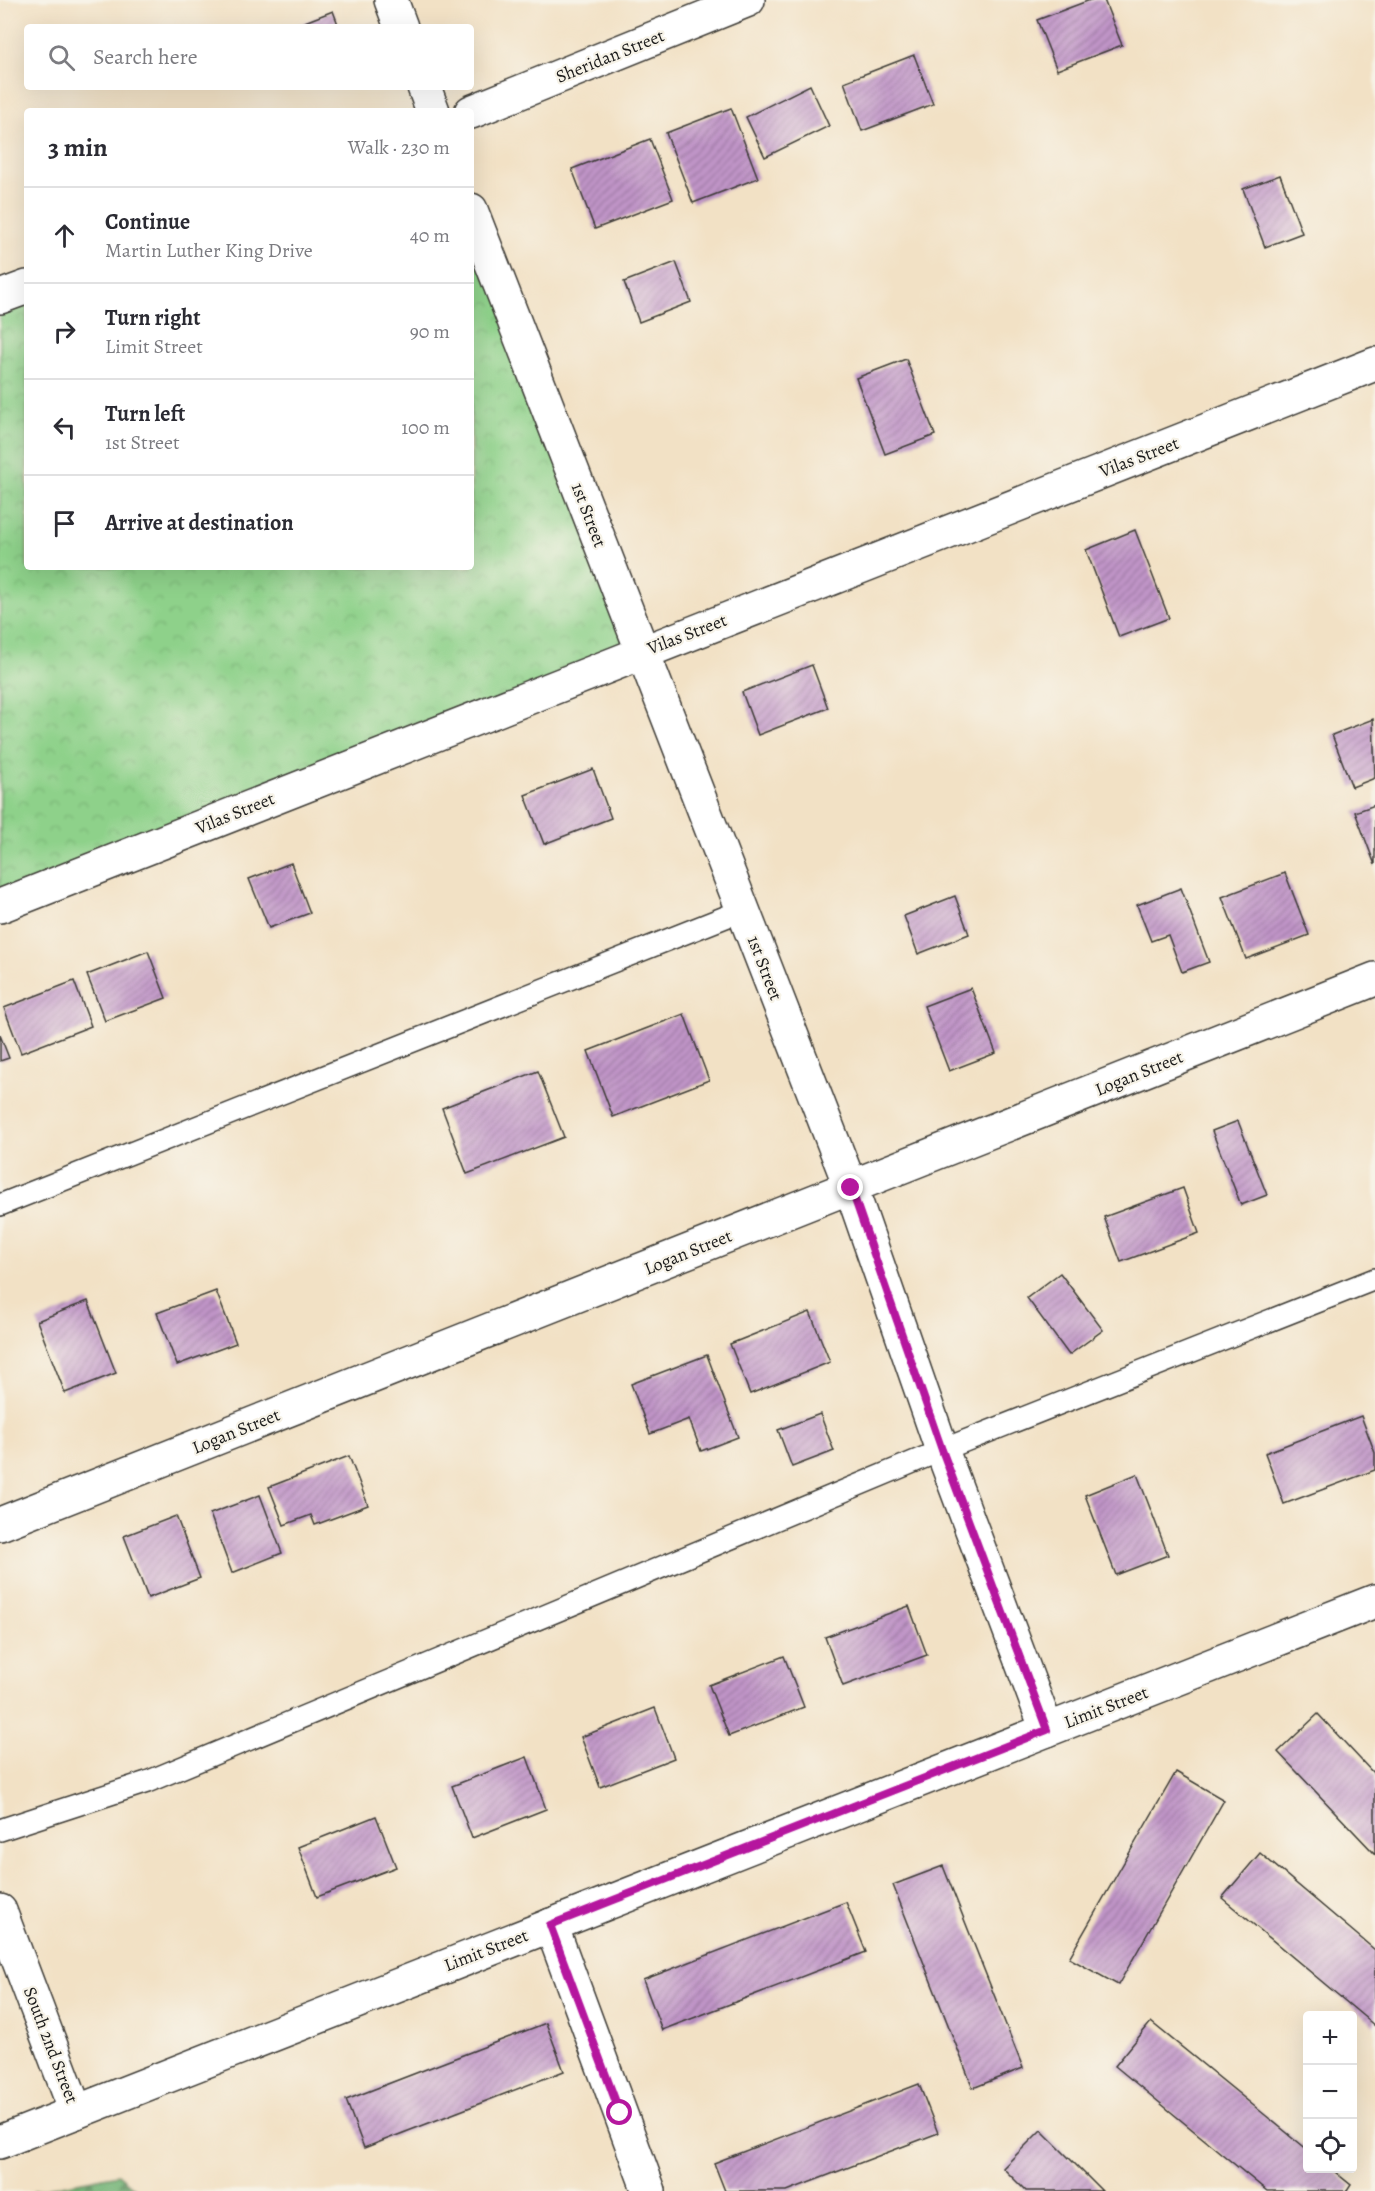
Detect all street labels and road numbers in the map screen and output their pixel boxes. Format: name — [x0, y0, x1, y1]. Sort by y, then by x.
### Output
street label: Sheridan Street — [552, 23, 668, 89]
street label: Vilas Street — [1095, 431, 1182, 483]
street label: 1st Street — [566, 479, 612, 551]
street label: Vilas Street — [643, 608, 730, 660]
street label: Vilas Street — [191, 786, 278, 840]
street label: 1st Street — [742, 932, 788, 1004]
street label: Logan Street — [1091, 1044, 1187, 1102]
street label: Logan Street — [640, 1223, 736, 1281]
street label: Logan Street — [188, 1402, 284, 1460]
street label: Limit Street — [1061, 1680, 1151, 1734]
street label: Limit Street — [441, 1923, 531, 1977]
street label: South 2nd Street — [18, 1983, 84, 2107]

